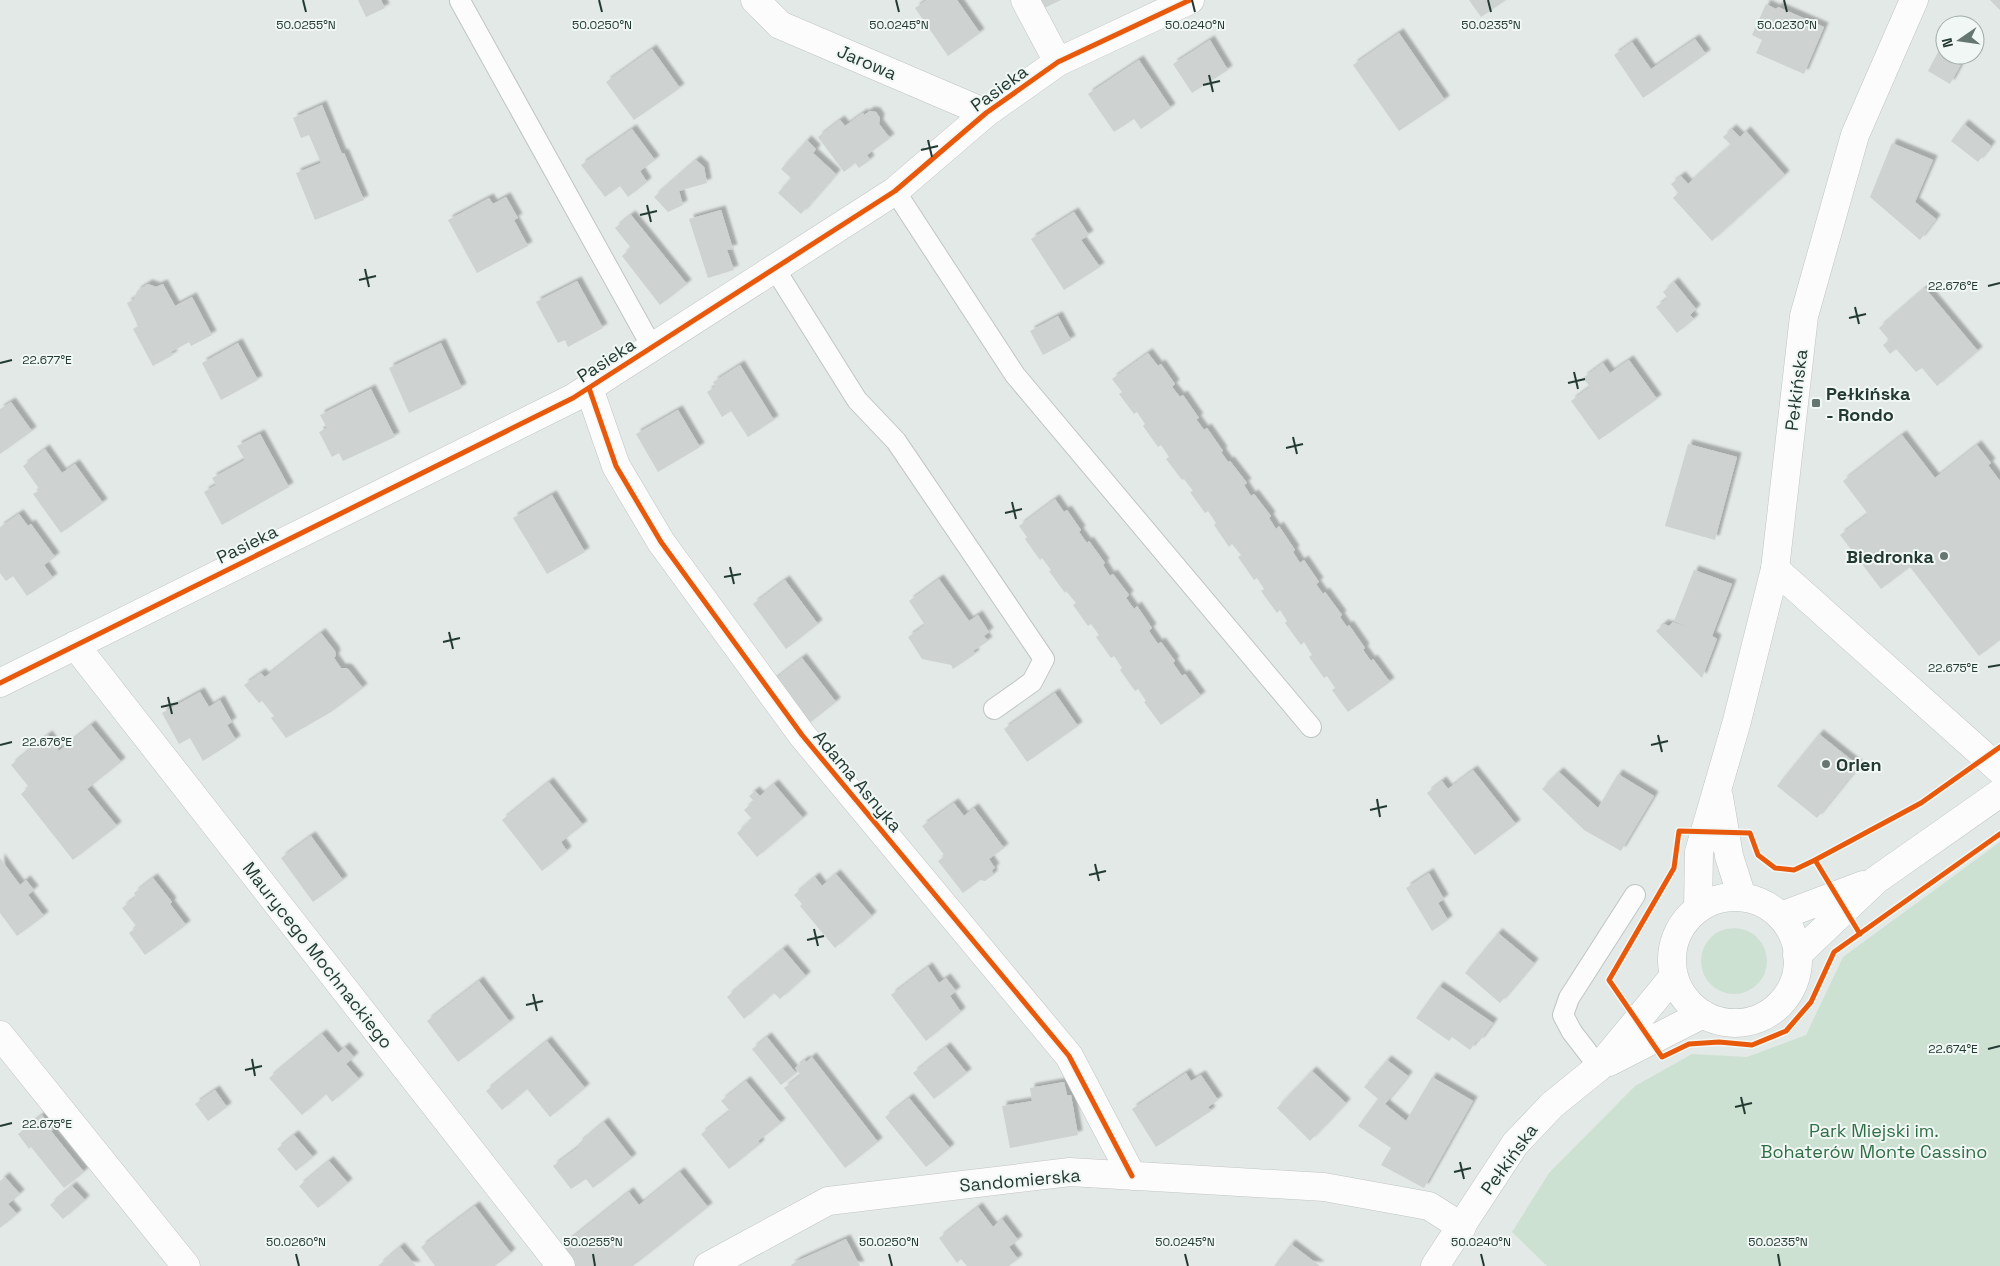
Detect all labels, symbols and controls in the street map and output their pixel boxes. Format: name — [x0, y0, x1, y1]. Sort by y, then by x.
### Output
north arrow — [1935, 15, 1985, 65]
text: 50.0255°N — [276, 17, 336, 33]
text: 50.0250°N — [572, 17, 632, 33]
text: 50.0245°N — [869, 17, 929, 33]
text: 50.0240°N — [1165, 17, 1225, 33]
text: 50.0235°N — [1461, 17, 1521, 33]
text: 50.0230°N — [1757, 17, 1817, 33]
text: N — [1938, 36, 1957, 50]
street label: Jarowa — [834, 39, 900, 85]
street label: Pasieka — [966, 60, 1032, 116]
text: 22.676°E — [1928, 278, 1978, 294]
street label: Pasieka — [572, 333, 640, 387]
street label: Pełkińska — [1780, 348, 1812, 432]
text: 22.677°E — [22, 352, 72, 368]
place label: Pełkińska - Rondo — [1826, 382, 1911, 426]
marker: Pełkińska - Rondo — [1810, 397, 1822, 409]
street label: Pasieka — [213, 519, 281, 569]
place label: Biedronka — [1846, 545, 1935, 568]
marker: Biedronka — [1938, 550, 1950, 562]
text: 22.675°E — [1928, 660, 1978, 676]
street label: Adama Asnyka — [809, 725, 907, 837]
text: 22.676°E — [22, 734, 72, 750]
place label: Orlen — [1836, 753, 1882, 776]
marker: Orlen — [1820, 758, 1832, 770]
street label: Maurycego Mochnackiego — [238, 857, 398, 1053]
text: 22.674°E — [1928, 1041, 1978, 1057]
text: 22.675°E — [22, 1116, 72, 1132]
street label: Pełkińska — [1476, 1119, 1542, 1199]
park label: Park Miejski im. Bohaterów Monte Cassino — [1761, 1119, 1988, 1163]
street label: Sandomierska — [958, 1163, 1082, 1197]
text: 50.0260°N — [266, 1234, 326, 1250]
text: 50.0255°N — [563, 1234, 623, 1250]
text: 50.0250°N — [859, 1234, 919, 1250]
text: 50.0245°N — [1155, 1234, 1215, 1250]
text: 50.0240°N — [1451, 1234, 1511, 1250]
text: 50.0235°N — [1748, 1234, 1808, 1250]

